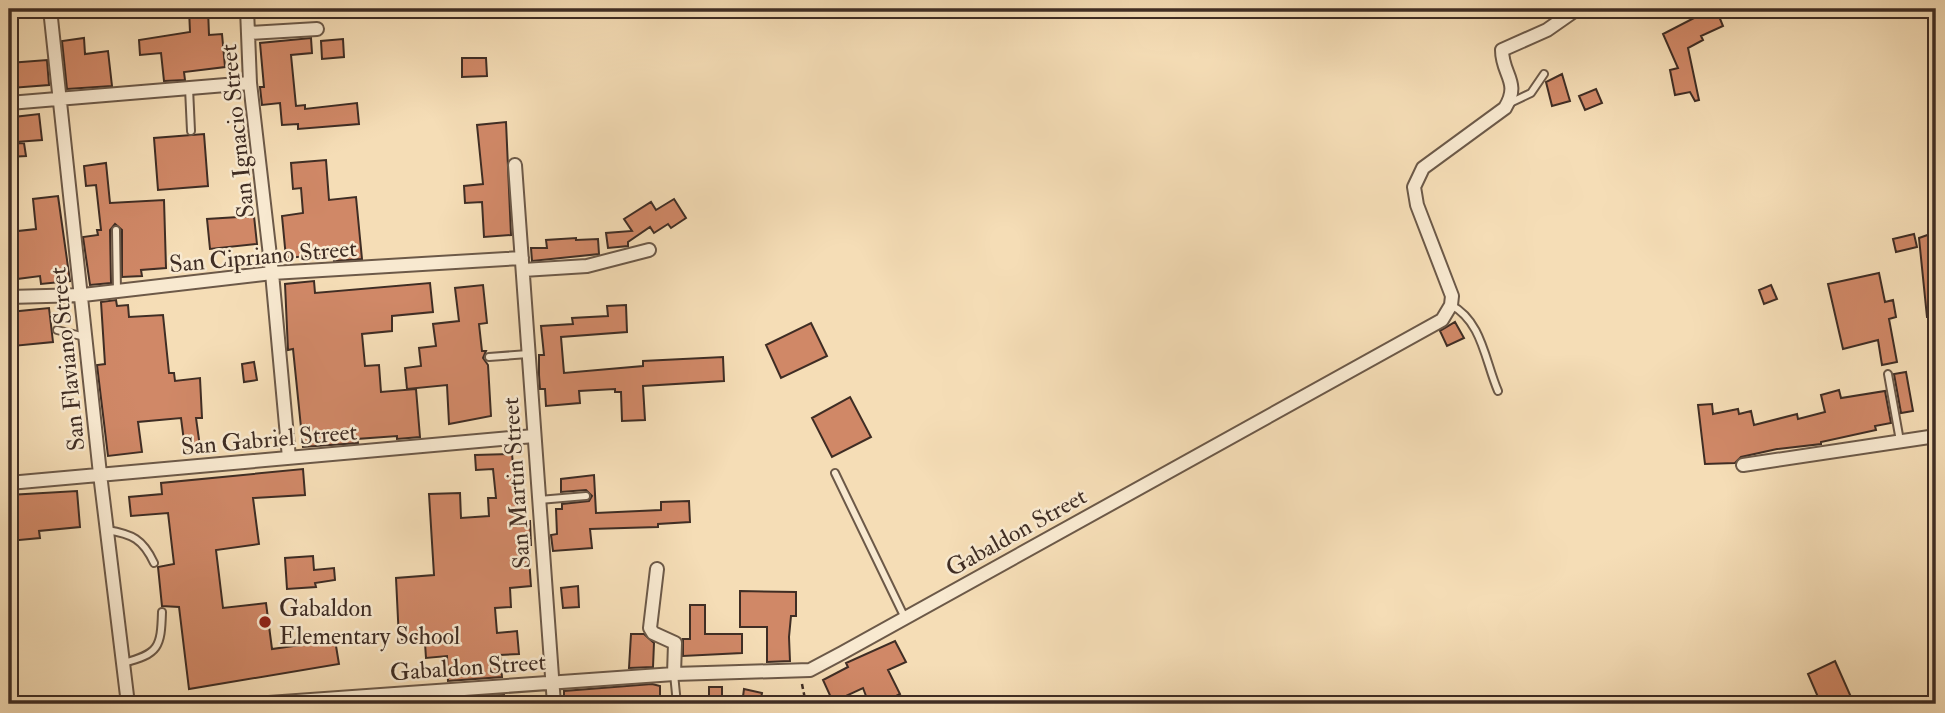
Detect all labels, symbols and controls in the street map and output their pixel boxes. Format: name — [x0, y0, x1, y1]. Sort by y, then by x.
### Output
street label: San Ignacio Street — [213, 42, 262, 219]
street label: San Cipriano Street — [168, 233, 358, 280]
street label: San Flaviano Street — [42, 265, 93, 452]
street label: San Martin Street — [495, 396, 538, 570]
street label: San Gabriel Street — [180, 416, 359, 463]
street label: Gabaldon Street — [940, 481, 1092, 584]
place label: Gabaldon Elementary School — [279, 593, 460, 652]
marker: Gabaldon Elementary School — [257, 614, 273, 630]
street label: Gabaldon Street — [389, 647, 547, 688]

